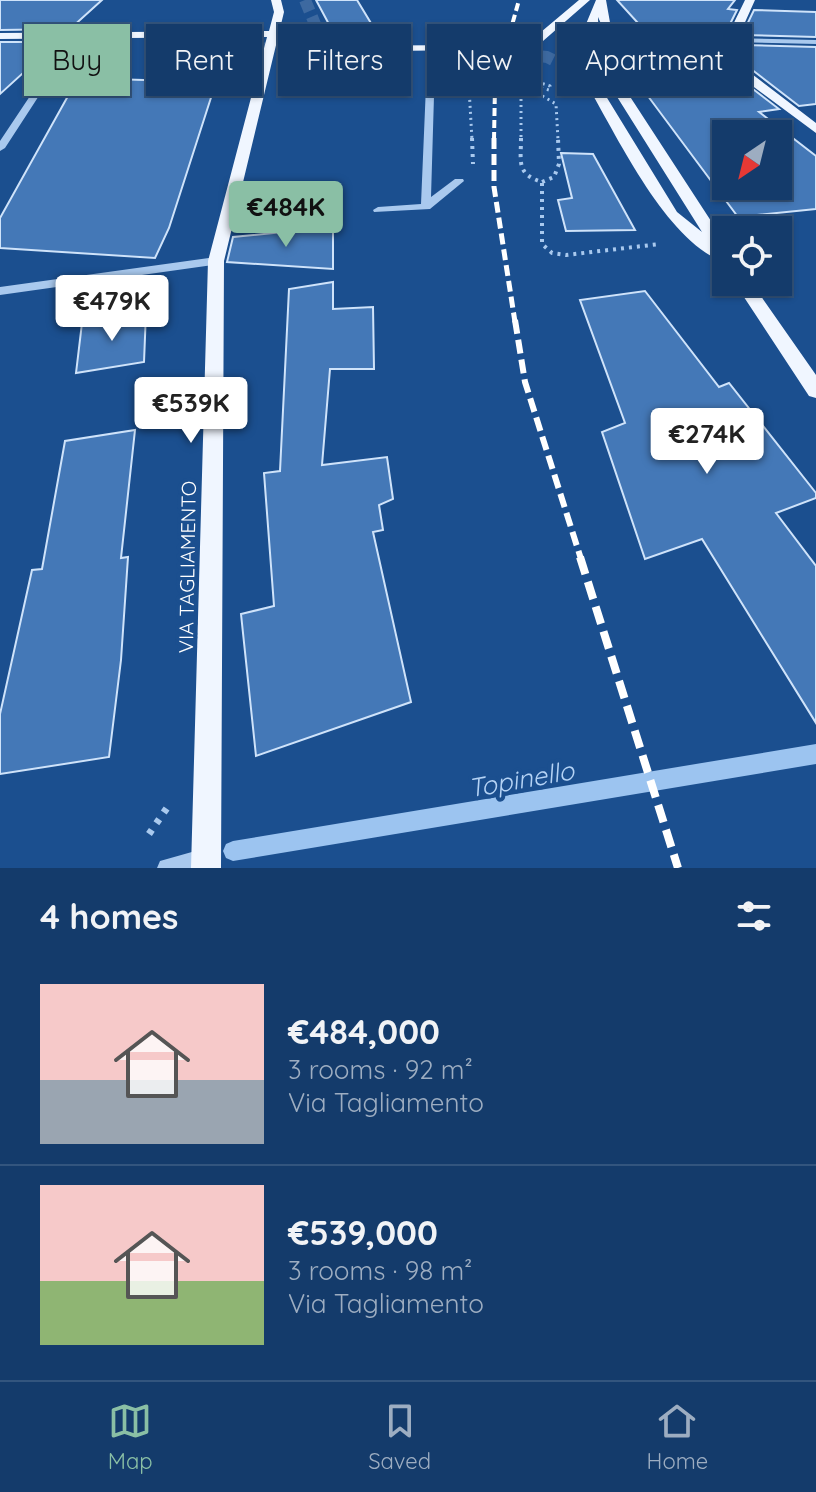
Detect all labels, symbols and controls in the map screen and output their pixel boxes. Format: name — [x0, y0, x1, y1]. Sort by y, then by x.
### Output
chip: Buy — [24, 24, 130, 96]
chip: Rent — [146, 24, 262, 96]
chip: Filters — [278, 24, 411, 96]
chip: New — [427, 24, 541, 96]
chip: Apartment — [557, 24, 752, 96]
north arrow — [712, 120, 792, 200]
map controls — [712, 120, 792, 296]
pin: €484K — [230, 181, 342, 249]
text: €484K — [247, 190, 325, 223]
button: locate — [712, 216, 792, 296]
pin: €479K — [56, 275, 168, 343]
text: €479K — [74, 284, 150, 317]
pin: €539K — [135, 377, 247, 445]
text: €539K — [152, 386, 230, 419]
pin: €274K — [651, 408, 763, 476]
text: €274K — [669, 417, 745, 450]
street label: VIA TAGLIAMENTO — [173, 481, 201, 653]
water label: Topinello — [466, 753, 578, 805]
icon: filters — [732, 894, 776, 938]
text: 4 homes — [40, 895, 178, 938]
text: €484,000 — [288, 1010, 440, 1053]
icon: home — [104, 1016, 200, 1112]
text: 3 rooms · 92 m² — [288, 1053, 473, 1086]
text: Via Tagliamento — [288, 1086, 484, 1119]
text: €539,000 — [288, 1211, 438, 1254]
icon: home — [104, 1217, 200, 1313]
text: 3 rooms · 98 m² — [288, 1254, 472, 1287]
text: Via Tagliamento — [288, 1287, 484, 1320]
tab: Map — [108, 1399, 153, 1475]
tab: Saved — [368, 1399, 431, 1475]
tab: Home — [647, 1399, 708, 1475]

